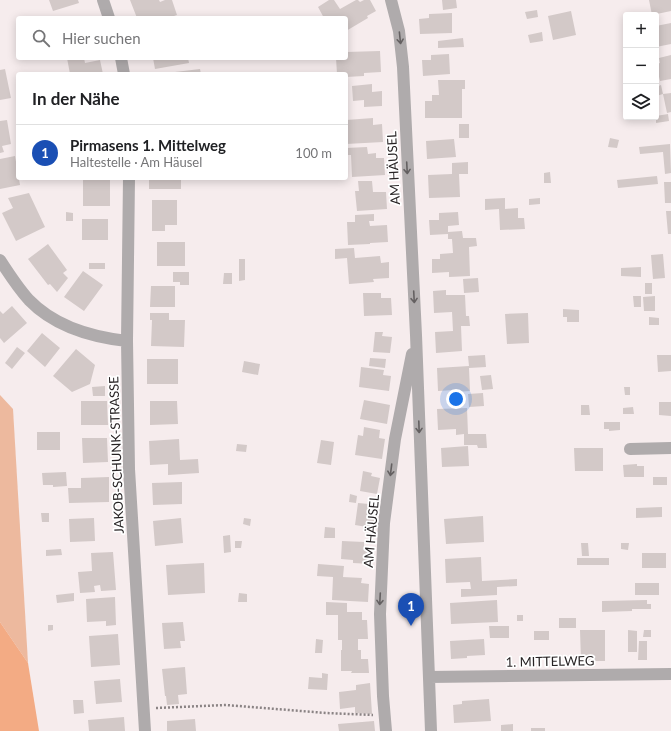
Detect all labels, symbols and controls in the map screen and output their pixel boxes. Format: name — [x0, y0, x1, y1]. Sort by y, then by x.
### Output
map controls — [623, 12, 659, 120]
button: + — [623, 12, 659, 48]
search box — [16, 16, 348, 60]
icon: search — [30, 27, 52, 49]
text: Hier suchen — [62, 29, 141, 47]
one-way arrow — [396, 31, 403, 44]
button: − — [623, 48, 659, 84]
button: layers — [623, 84, 659, 120]
text: In der Nähe — [32, 88, 120, 109]
street label: AM HÄUSEL — [383, 131, 403, 205]
text: Pirmasens 1. Mittelweg — [70, 136, 226, 154]
text: 1 — [41, 145, 49, 161]
text: 100 m — [295, 145, 332, 161]
text: Haltestelle · Am Häusel — [70, 154, 202, 170]
one-way arrow — [404, 161, 411, 174]
one-way arrow — [410, 290, 417, 303]
street label: JAKOB-SCHUNK-STRASSE — [105, 376, 127, 534]
your location — [446, 389, 466, 409]
one-way arrow — [416, 420, 423, 433]
one-way arrow — [387, 463, 395, 476]
street label: AM HÄUSEL — [360, 493, 382, 568]
one-way arrow — [377, 592, 384, 605]
pin: 1 — [398, 593, 424, 626]
street label: 1. MITTELWEG — [506, 652, 594, 670]

